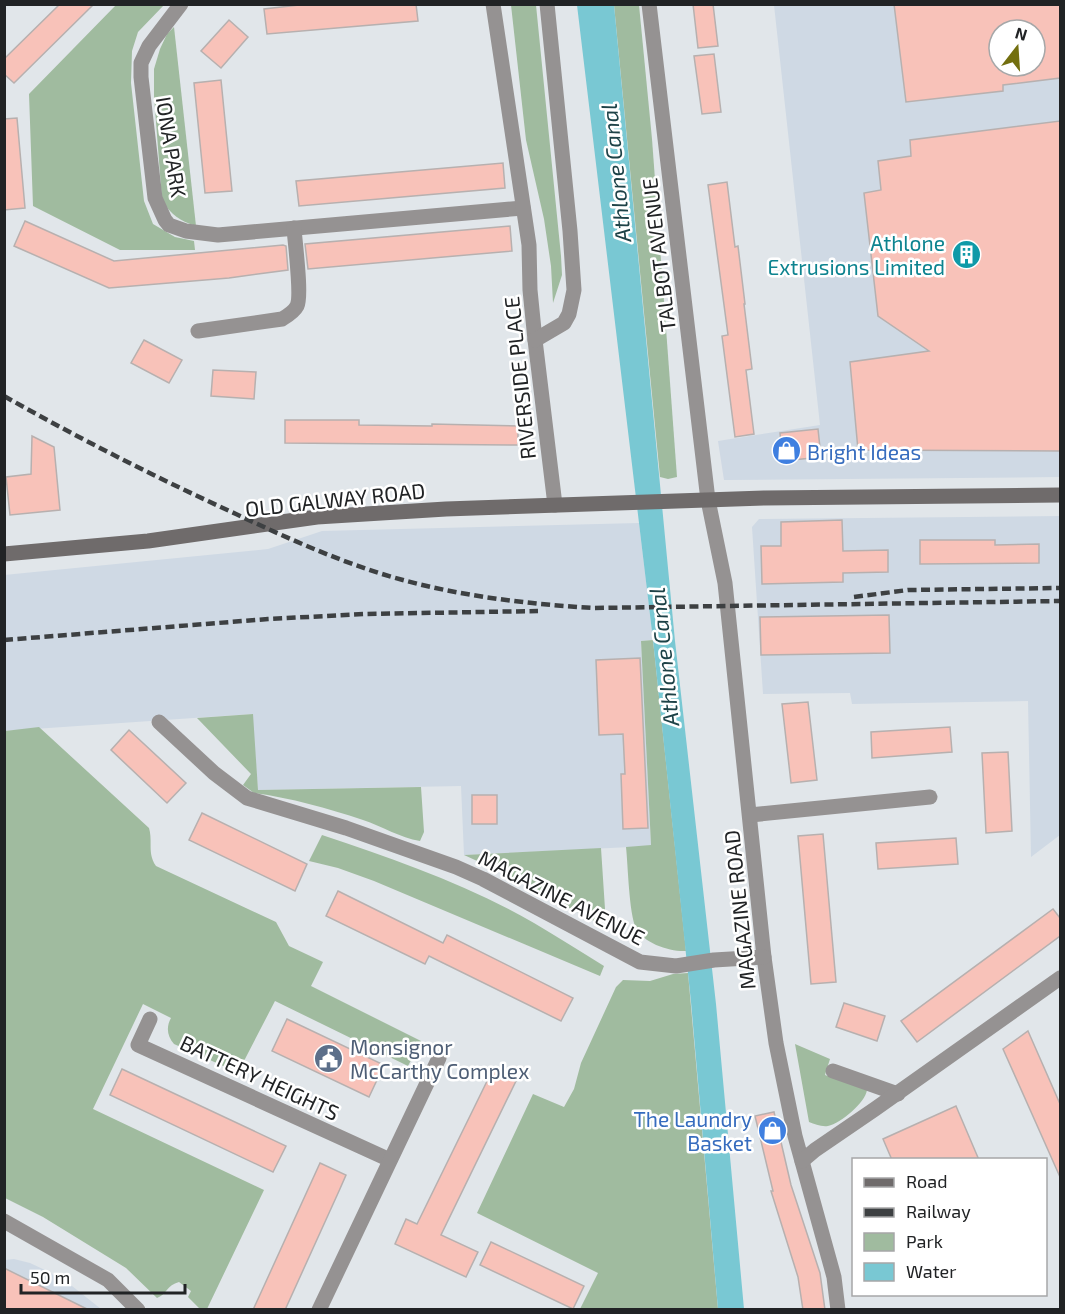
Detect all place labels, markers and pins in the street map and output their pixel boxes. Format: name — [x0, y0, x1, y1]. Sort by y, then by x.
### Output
place label: Athlone Extrusions Limited — [767, 230, 945, 279]
building icon: Athlone Extrusions Limited — [950, 238, 982, 270]
shop icon: Bright Ideas — [770, 435, 802, 467]
place label: Bright Ideas — [807, 439, 921, 464]
place label: Monsignor McCarthy Complex — [350, 1034, 529, 1083]
public building icon: Monsignor McCarthy Complex — [313, 1042, 345, 1074]
place label: The Laundry Basket — [634, 1106, 752, 1155]
shop icon: The Laundry Basket — [757, 1114, 789, 1146]

